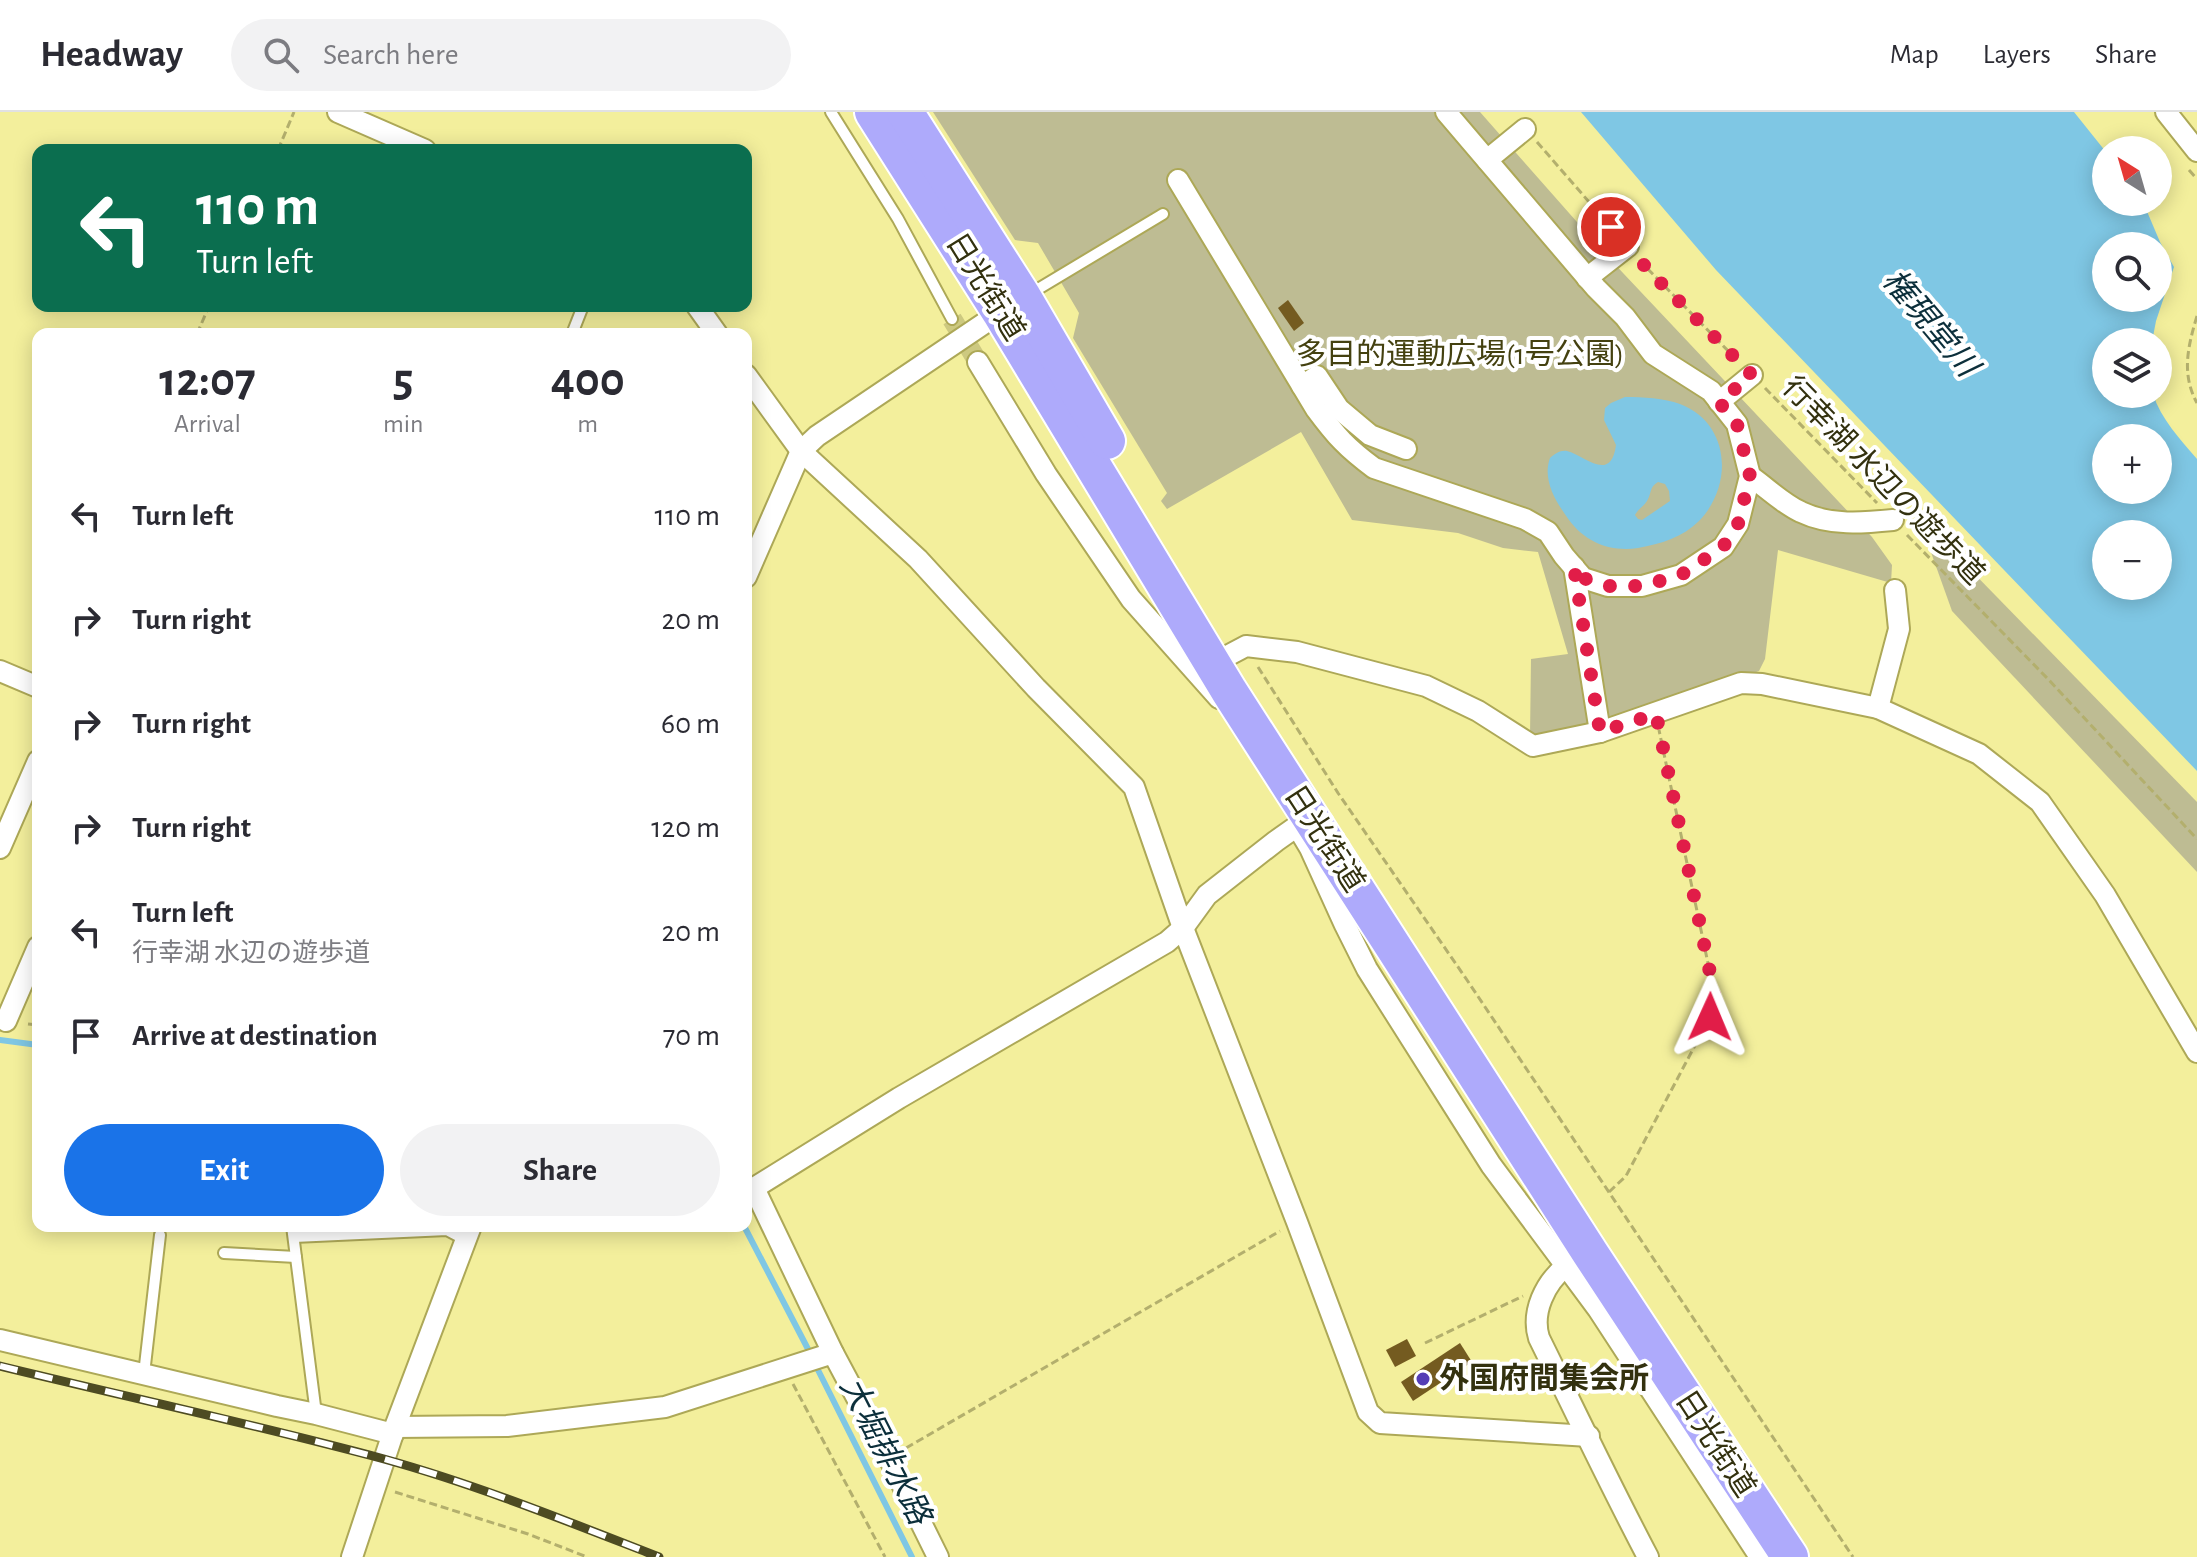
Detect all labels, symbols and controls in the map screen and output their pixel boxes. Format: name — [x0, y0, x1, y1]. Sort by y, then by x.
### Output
search box — [231, 19, 791, 91]
icon: search — [259, 33, 303, 77]
text: Headway — [40, 36, 183, 74]
text: Search here — [323, 40, 459, 70]
text: Map — [1890, 41, 1939, 69]
text: Layers — [1983, 41, 2051, 69]
text: Share — [2095, 41, 2157, 69]
north arrow — [2092, 136, 2172, 216]
map controls — [2092, 136, 2172, 600]
icon: left — [64, 176, 168, 280]
text: 110 m — [196, 179, 319, 235]
pin — [1577, 193, 1645, 261]
icon: arrive — [1589, 205, 1633, 249]
street label: 日光街道 — [940, 227, 1031, 346]
button: search — [2092, 232, 2172, 312]
text: Turn left — [196, 244, 313, 280]
water label: 権現堂川 — [1877, 262, 1987, 385]
button: layers — [2092, 328, 2172, 408]
park label: 多目的運動広場(1号公園) — [1296, 338, 1624, 370]
text: 12:07 — [159, 357, 256, 405]
text: 5 — [393, 357, 414, 405]
text: 400 — [551, 357, 625, 405]
street label: 行幸湖 水辺の遊歩道 — [1777, 370, 1991, 590]
text: Arrival — [174, 411, 241, 437]
text: min — [383, 411, 423, 437]
text: m — [577, 411, 598, 437]
button: + — [2092, 424, 2172, 504]
icon: left — [64, 494, 108, 538]
text: Turn left — [132, 501, 233, 531]
text: 110 m — [655, 501, 720, 531]
button: − — [2092, 520, 2172, 600]
icon: right — [64, 598, 108, 642]
text: Turn right — [132, 605, 251, 635]
text: 20 m — [662, 605, 720, 635]
icon: right — [64, 702, 108, 746]
text: Turn right — [132, 709, 251, 739]
text: 60 m — [661, 709, 720, 739]
street label: 日光街道 — [1279, 779, 1371, 897]
icon: right — [64, 806, 108, 850]
text: Turn right — [132, 813, 251, 843]
text: 120 m — [651, 813, 720, 843]
text: Turn left — [132, 898, 233, 928]
icon: left — [64, 910, 108, 954]
text: 20 m — [662, 917, 720, 947]
text: 行幸湖 水辺の遊歩道 — [132, 940, 370, 966]
position arrow — [1668, 975, 1752, 1059]
icon: arrive — [64, 1014, 108, 1058]
text: Arrive at destination — [132, 1021, 378, 1051]
text: 70 m — [663, 1021, 720, 1051]
button: Exit — [64, 1124, 384, 1216]
button: Share — [400, 1124, 720, 1216]
place label: 外国府間集会所 — [1439, 1362, 1649, 1394]
marker: 外国府間集会所 — [1414, 1370, 1432, 1388]
water label: 大堀排水路 — [834, 1372, 938, 1532]
street label: 日光街道 — [1670, 1384, 1762, 1502]

